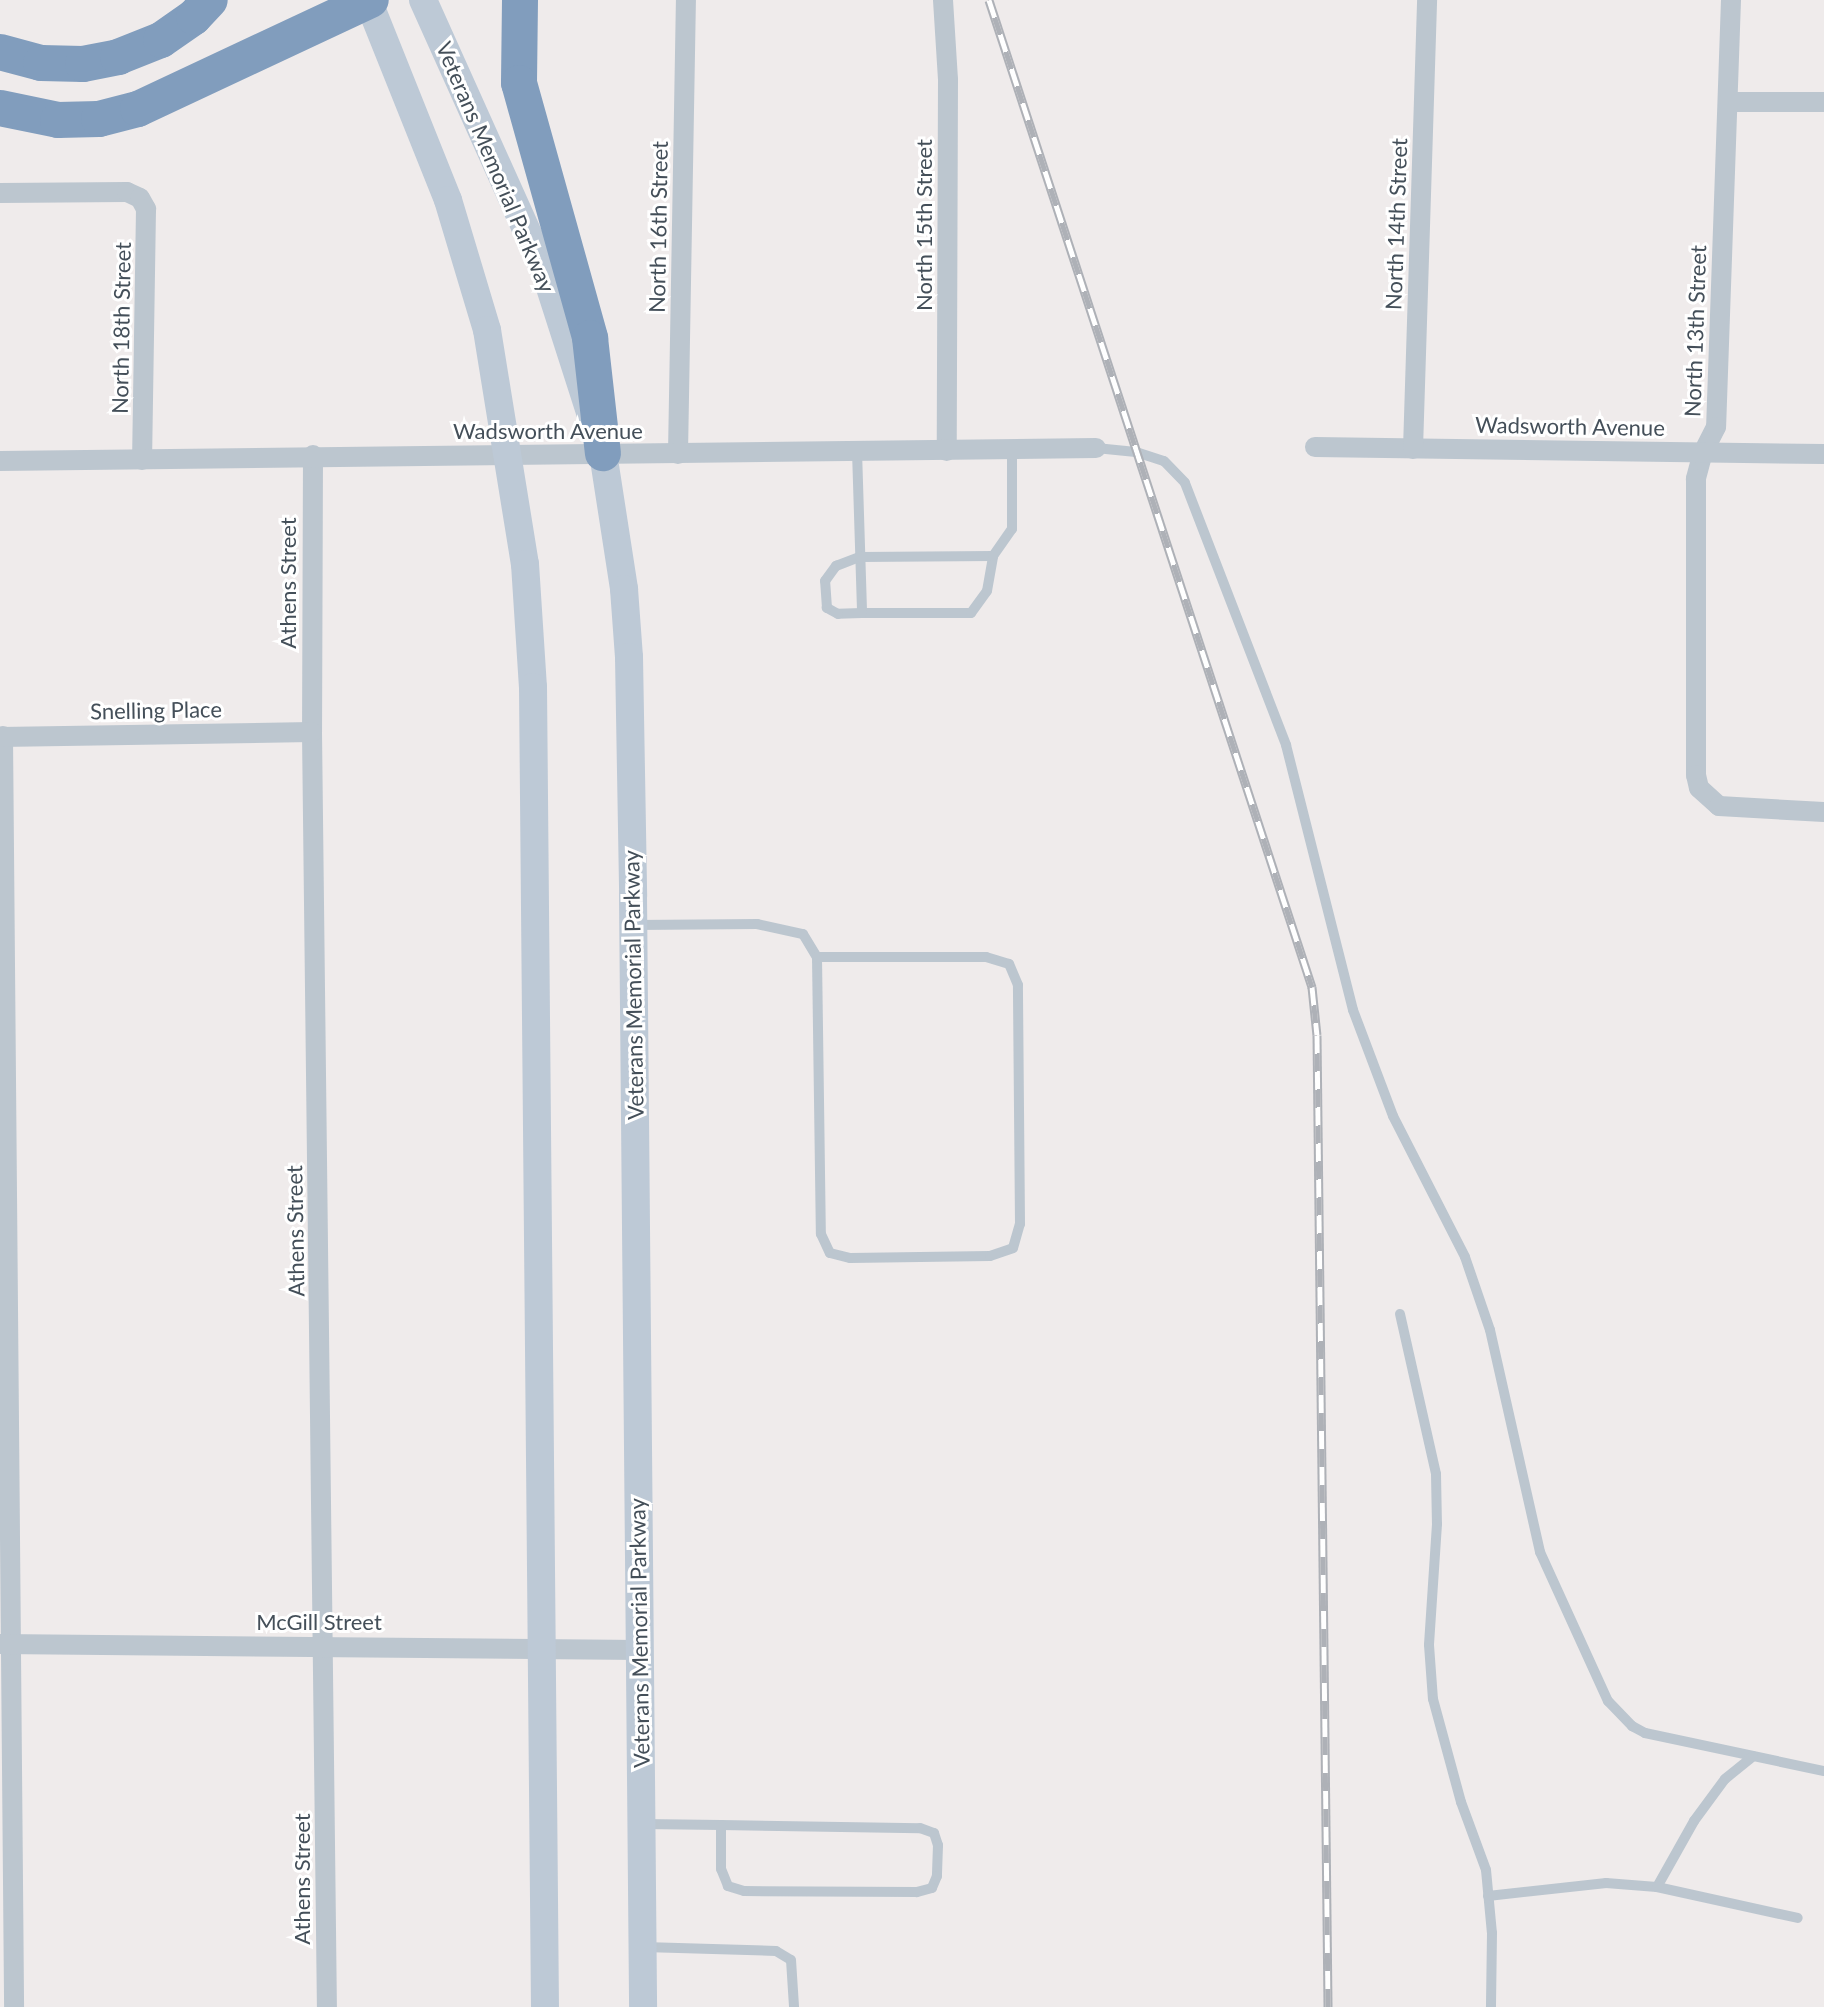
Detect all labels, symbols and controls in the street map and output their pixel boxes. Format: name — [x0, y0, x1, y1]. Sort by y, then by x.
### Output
street label: Veterans Memorial Parkway — [431, 38, 561, 296]
street label: North 14th Street — [1380, 138, 1412, 310]
street label: North 15th Street — [911, 139, 937, 311]
street label: North 16th Street — [643, 141, 673, 313]
street label: North 18th Street — [106, 242, 136, 414]
street label: North 13th Street — [1679, 245, 1711, 417]
street label: Wadsworth Avenue — [1475, 411, 1665, 441]
street label: Wadsworth Avenue — [453, 418, 643, 444]
street label: Athens Street — [275, 517, 301, 649]
street label: Snelling Place — [90, 696, 222, 724]
street label: Veterans Memorial Parkway — [617, 850, 649, 1120]
street label: Athens Street — [281, 1165, 309, 1297]
street label: Veterans Memorial Parkway — [623, 1498, 655, 1768]
street label: McGill Street — [256, 1609, 382, 1635]
street label: Athens Street — [289, 1813, 315, 1945]

